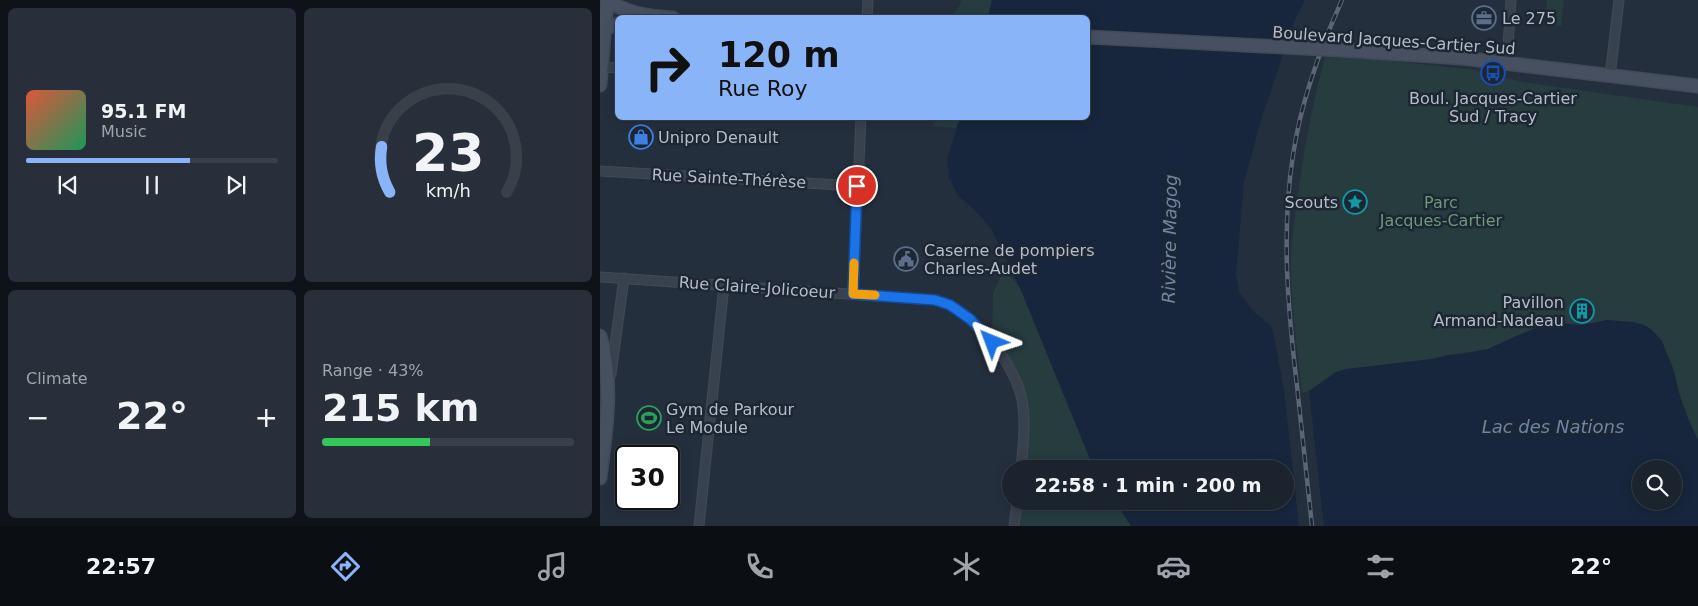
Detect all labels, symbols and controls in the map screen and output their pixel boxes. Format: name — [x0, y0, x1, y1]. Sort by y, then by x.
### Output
office icon: Le 275 — [1471, 5, 1497, 31]
place label: Le 275 — [1502, 9, 1556, 28]
street label: Boulevard Jacques-Cartier Sud — [1272, 23, 1516, 58]
icon: right — [635, 35, 700, 100]
text: 120 m — [718, 35, 840, 75]
bus stop icon: Boul. Jacques-Cartier Sud / Tracy — [1480, 60, 1506, 86]
text: Rue Roy — [718, 76, 808, 101]
place label: Boul. Jacques-Cartier Sud / Tracy — [1409, 89, 1577, 126]
text: 95.1 FM — [101, 100, 186, 122]
text: Music — [101, 122, 147, 141]
text: 23 — [412, 123, 484, 183]
shop icon: Unipro Denault — [628, 124, 654, 150]
place label: Unipro Denault — [658, 128, 779, 147]
street label: Rue Sainte-Thérèse — [651, 165, 807, 192]
pin — [836, 165, 878, 207]
icon: previous — [54, 171, 82, 199]
icon: pause — [138, 171, 166, 199]
icon: next — [222, 171, 250, 199]
icon: arrive — [843, 172, 871, 200]
water label: Rivière Magog — [1158, 174, 1181, 304]
text: km/h — [425, 180, 471, 201]
place icon: Scouts — [1342, 189, 1368, 215]
place label: Scouts — [1285, 193, 1338, 212]
park label: Parc Jacques-Cartier — [1379, 193, 1503, 230]
place label: Caserne de pompiers Charles-Audet — [924, 241, 1095, 278]
public building icon: Caserne de pompiers Charles-Audet — [893, 246, 919, 272]
street label: Rue Claire-Jolicoeur — [678, 273, 836, 302]
place label: Pavillon Armand-Nadeau — [1434, 293, 1564, 330]
building icon: Pavillon Armand-Nadeau — [1569, 298, 1595, 324]
position arrow — [965, 315, 1017, 367]
text: Range · 43% — [322, 361, 424, 380]
text: Climate — [26, 369, 88, 388]
text: 215 km — [322, 386, 479, 430]
text: 22° — [116, 394, 188, 438]
place label: Gym de Parkour Le Module — [666, 400, 795, 437]
text: − — [26, 401, 49, 434]
text: + — [255, 401, 278, 434]
sports icon: Gym de Parkour Le Module — [636, 405, 662, 431]
water label: Lac des Nations — [1482, 416, 1624, 437]
speed limit sign: 30 — [615, 445, 680, 510]
map controls — [1632, 460, 1682, 510]
button: search — [1632, 460, 1682, 510]
text: 22:58 · 1 min · 200 m — [1034, 474, 1262, 496]
icon: directions — [328, 549, 363, 584]
icon: music — [535, 549, 570, 584]
icon: phone — [742, 549, 777, 584]
icon: climate — [949, 549, 984, 584]
icon: car — [1156, 549, 1191, 584]
icon: filters — [1363, 549, 1398, 584]
text: 22:57 — [86, 554, 156, 579]
text: 22° — [1570, 554, 1612, 579]

